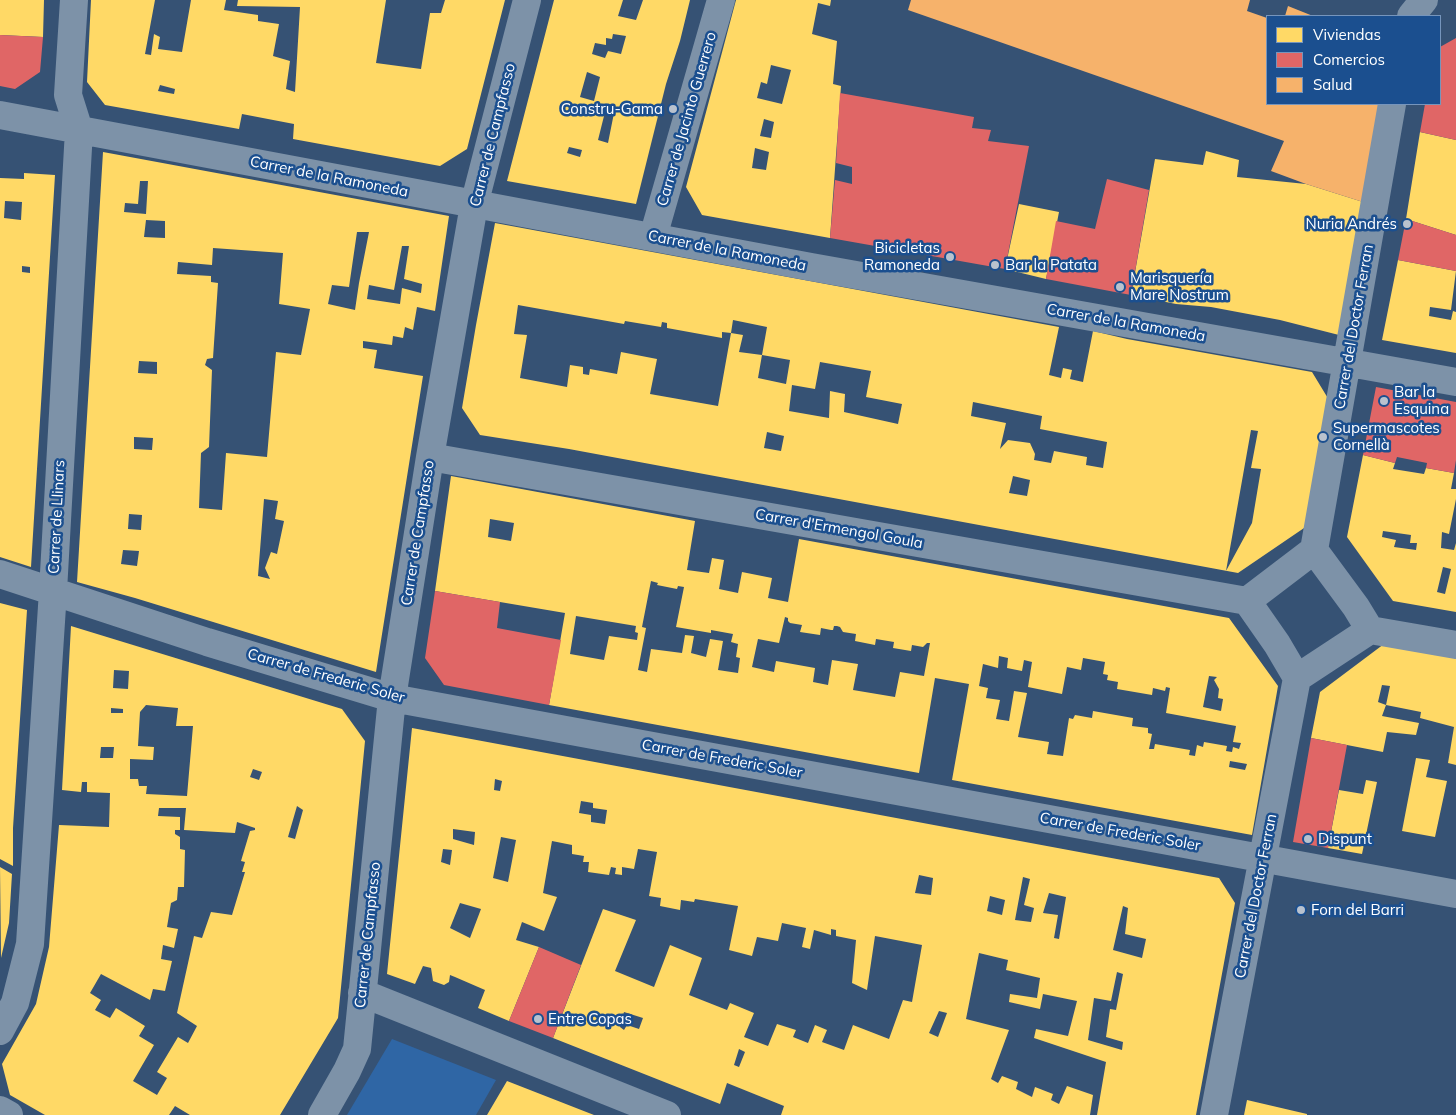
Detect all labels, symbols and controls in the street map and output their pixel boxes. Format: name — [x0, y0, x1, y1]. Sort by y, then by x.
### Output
legend — [1266, 15, 1441, 105]
text: Viviendas — [1313, 25, 1381, 44]
street label: Carrer de Jacinto Guerrero — [653, 30, 721, 208]
text: Comercios — [1313, 50, 1385, 69]
street label: Carrer de Campfasso — [466, 62, 520, 208]
text: Salud — [1313, 75, 1353, 94]
place label: Constru-Gama — [561, 100, 663, 118]
marker: Constru-Gama — [667, 103, 679, 115]
street label: Carrer de la Ramoneda — [248, 153, 410, 201]
place label: Nuria Andrés — [1305, 215, 1397, 233]
marker: Nuria Andrés — [1401, 218, 1413, 230]
street label: Carrer de la Ramoneda — [646, 227, 808, 275]
place label: Bicicletas Ramoneda — [864, 239, 940, 274]
street label: Carrer del Doctor Ferran — [1331, 243, 1377, 411]
marker: Bicicletas Ramoneda — [944, 251, 956, 263]
place label: Bar la Patata — [1005, 256, 1097, 274]
marker: Bar la Patata — [989, 259, 1001, 271]
place label: Marisquería Mare Nostrum — [1130, 269, 1229, 304]
marker: Marisquería Mare Nostrum — [1114, 281, 1126, 293]
street label: Carrer de la Ramoneda — [1045, 300, 1207, 346]
place label: Bar la Esquina — [1394, 383, 1449, 418]
marker: Bar la Esquina — [1378, 395, 1390, 407]
place label: Supermascotes Cornellà — [1333, 419, 1440, 454]
marker: Supermascotes Cornellà — [1317, 431, 1329, 443]
street label: Carrer de Llinars — [45, 459, 69, 575]
street label: Carrer de Campfasso — [398, 459, 438, 607]
street label: Carrer d'Ermengol Goula — [754, 505, 924, 553]
street label: Carrer de Frederic Soler — [245, 645, 407, 707]
street label: Carrer de Frederic Soler — [640, 736, 804, 782]
street label: Carrer de Frederic Soler — [1038, 809, 1202, 855]
street label: Carrer del Doctor Ferran — [1231, 812, 1281, 980]
place label: Dispunt — [1318, 830, 1372, 848]
marker: Dispunt — [1302, 833, 1314, 845]
street label: Carrer de Campfasso — [351, 861, 385, 1009]
place label: Forn del Barri — [1311, 901, 1404, 919]
marker: Forn del Barri — [1295, 904, 1307, 916]
place label: Entre Copas — [548, 1010, 632, 1028]
marker: Entre Copas — [532, 1013, 544, 1025]

